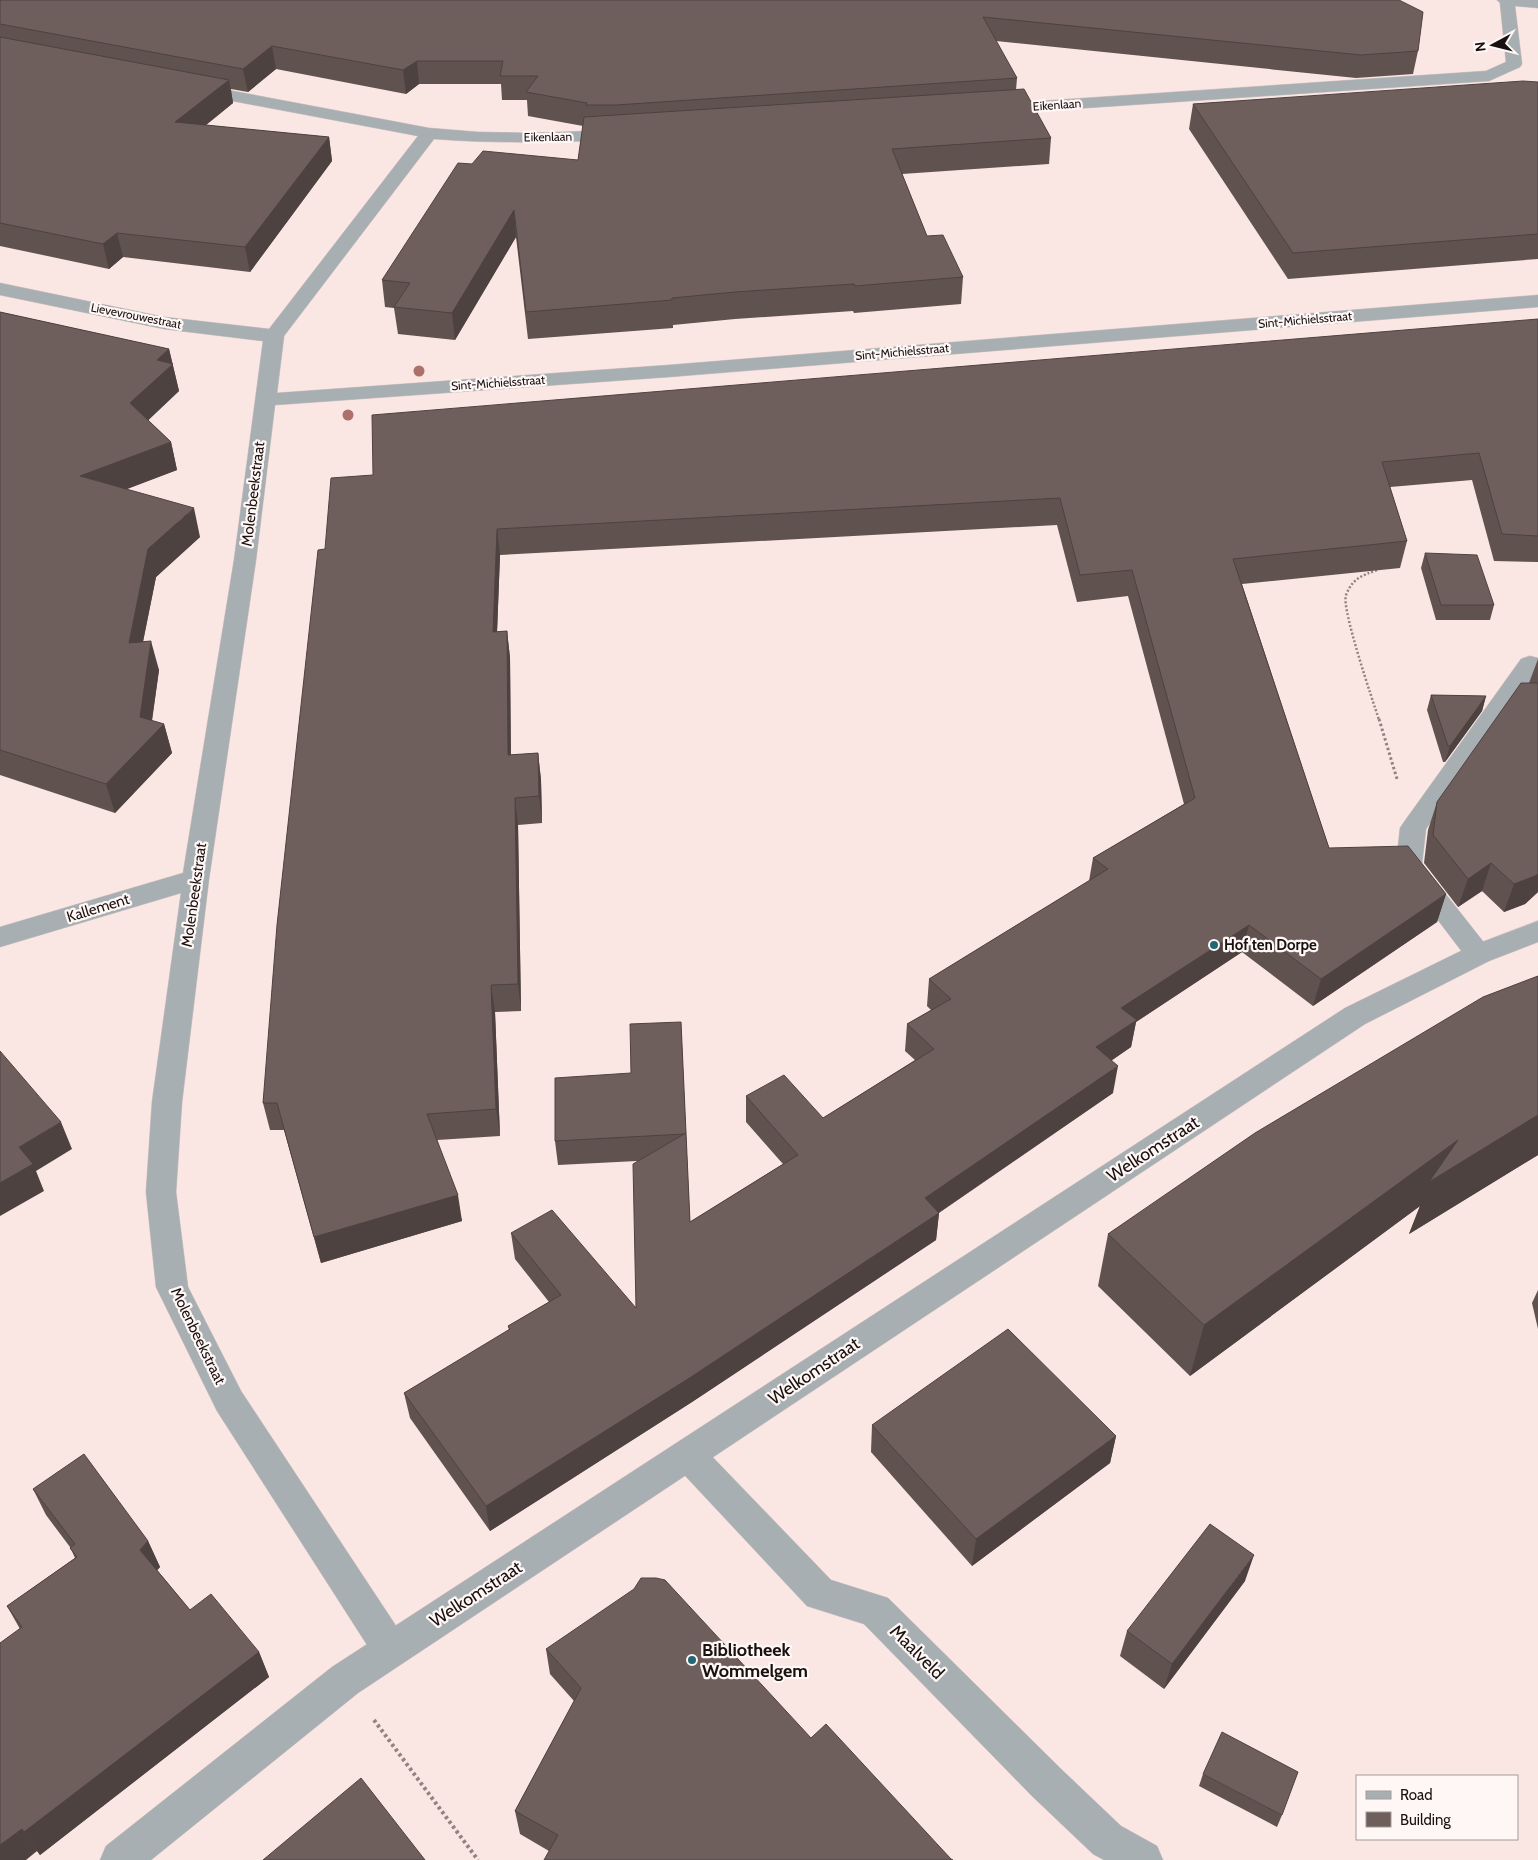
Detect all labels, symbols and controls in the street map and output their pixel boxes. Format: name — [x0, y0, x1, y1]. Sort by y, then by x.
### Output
north arrow — [1468, 20, 1518, 70]
text: N — [1471, 41, 1490, 53]
street label: Eikenlaan — [1032, 95, 1082, 114]
street label: Eikenlaan — [524, 129, 573, 144]
street label: Lievevrouwestraat — [90, 299, 183, 332]
street label: Sint-Michielsstraat — [1257, 308, 1352, 331]
street label: Sint-Michielsstraat — [854, 340, 949, 363]
street label: Sint-Michielsstraat — [451, 372, 545, 393]
street label: Molenbeekstraat — [238, 441, 268, 547]
street label: Molenbeekstraat — [178, 842, 210, 948]
street label: Kallement — [65, 890, 131, 926]
place label: Hof ten Dorpe — [1224, 936, 1317, 954]
marker: Hof ten Dorpe — [1208, 939, 1220, 951]
street label: Welkomstraat — [1103, 1111, 1203, 1187]
street label: Molenbeekstraat — [167, 1285, 229, 1387]
street label: Welkomstraat — [764, 1332, 864, 1410]
street label: Welkomstraat — [426, 1556, 526, 1632]
street label: Maalveld — [885, 1620, 949, 1684]
place label: Bibliotheek Wommelgem — [702, 1639, 808, 1682]
marker: Bibliotheek Wommelgem — [686, 1654, 698, 1666]
legend — [1356, 1775, 1518, 1840]
text: Road — [1400, 1786, 1433, 1804]
text: Building — [1400, 1811, 1451, 1829]

